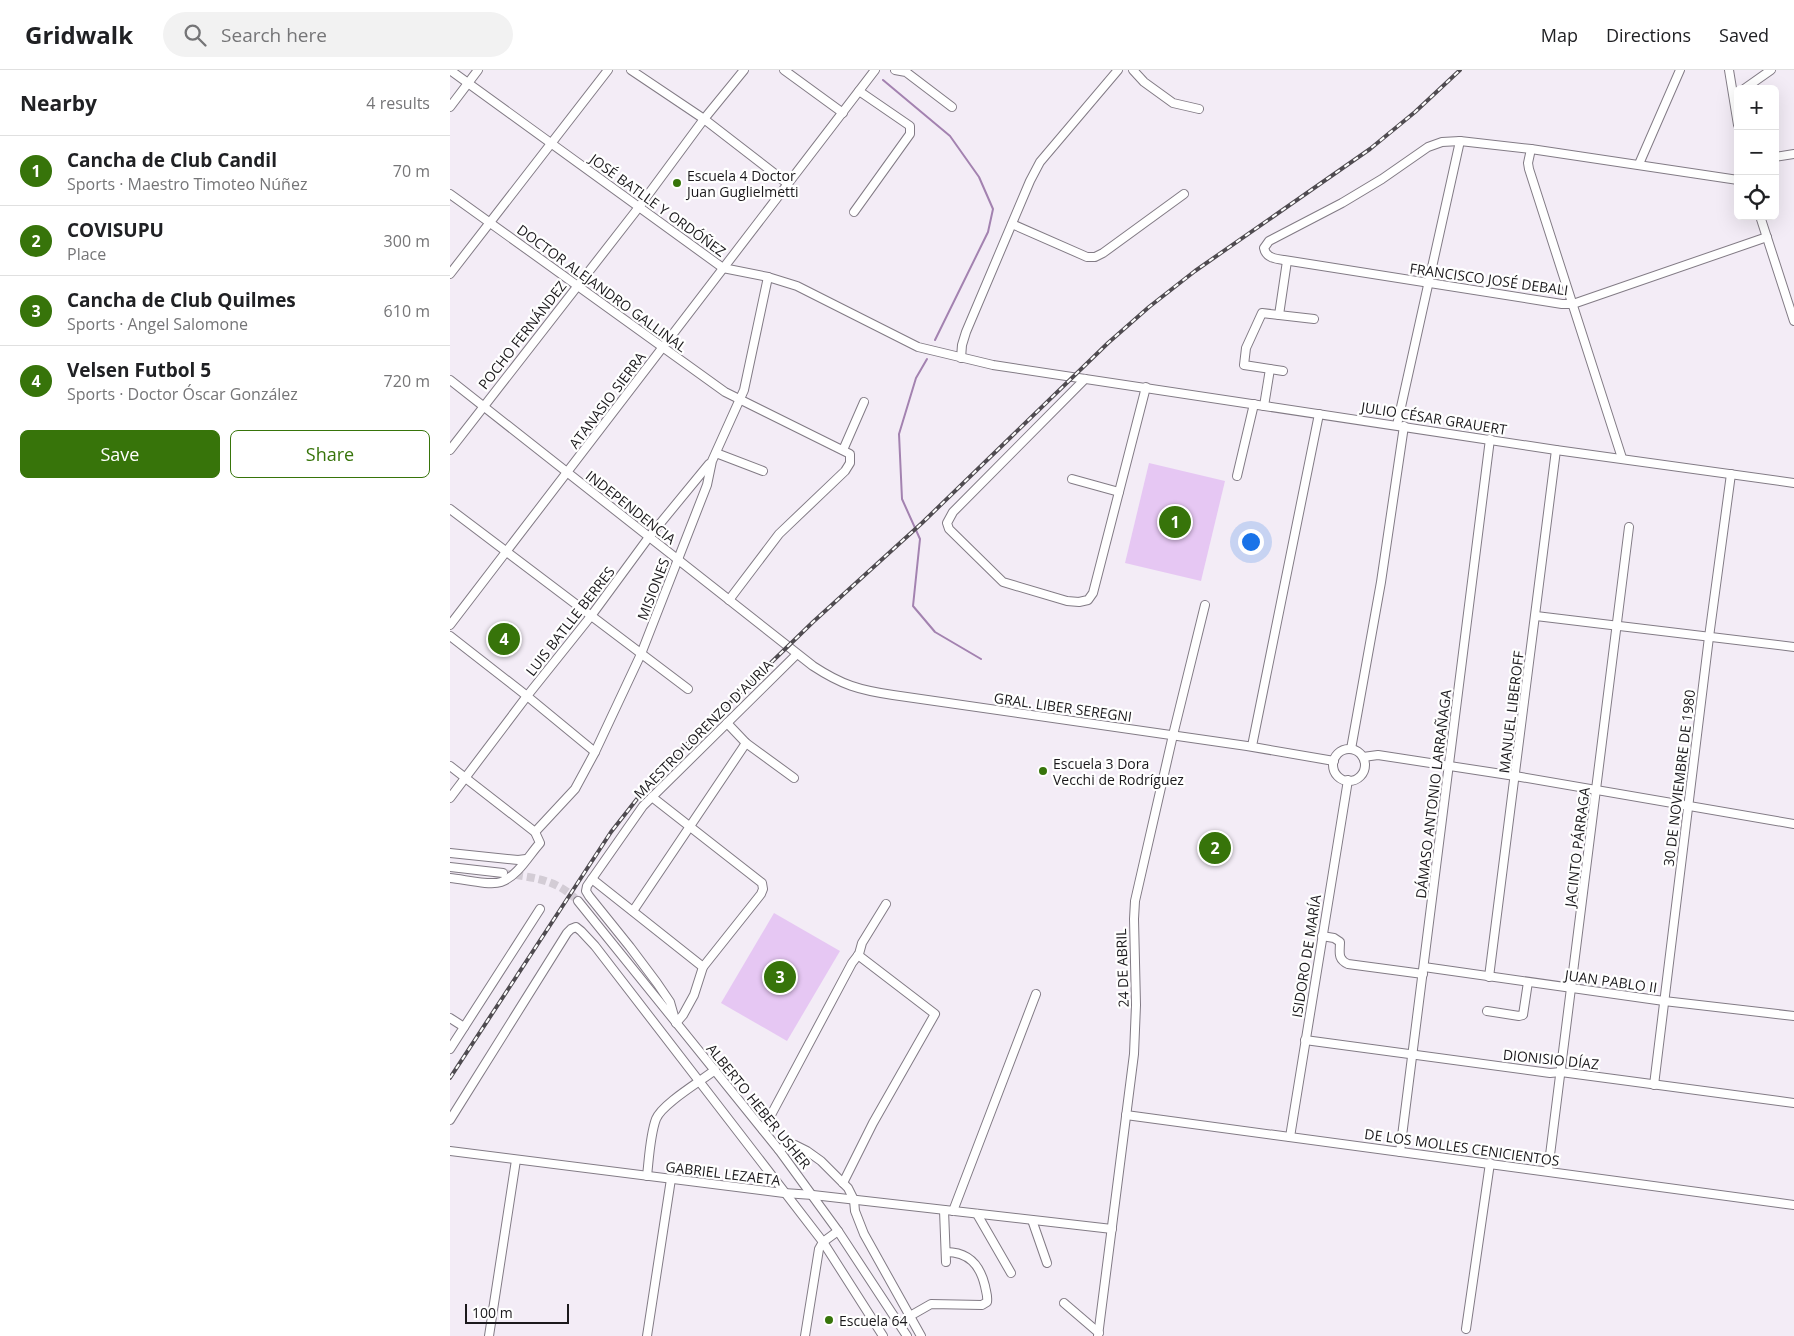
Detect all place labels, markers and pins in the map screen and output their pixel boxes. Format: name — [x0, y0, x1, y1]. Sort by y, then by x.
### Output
place label: Escuela 4 Doctor Juan Guglielmetti — [685, 166, 799, 201]
marker: Escuela 4 Doctor Juan Guglielmetti — [671, 177, 683, 189]
pin: 1 — [1159, 503, 1191, 541]
pin: 4 — [488, 620, 520, 658]
place label: Escuela 3 Dora Vecchi de Rodríguez — [1053, 754, 1184, 789]
marker: Escuela 3 Dora Vecchi de Rodríguez — [1037, 765, 1049, 777]
pin: 2 — [1199, 829, 1231, 867]
pin: 3 — [764, 958, 796, 996]
place label: Escuela 64 — [839, 1311, 908, 1330]
marker: Escuela 64 — [823, 1314, 835, 1326]

